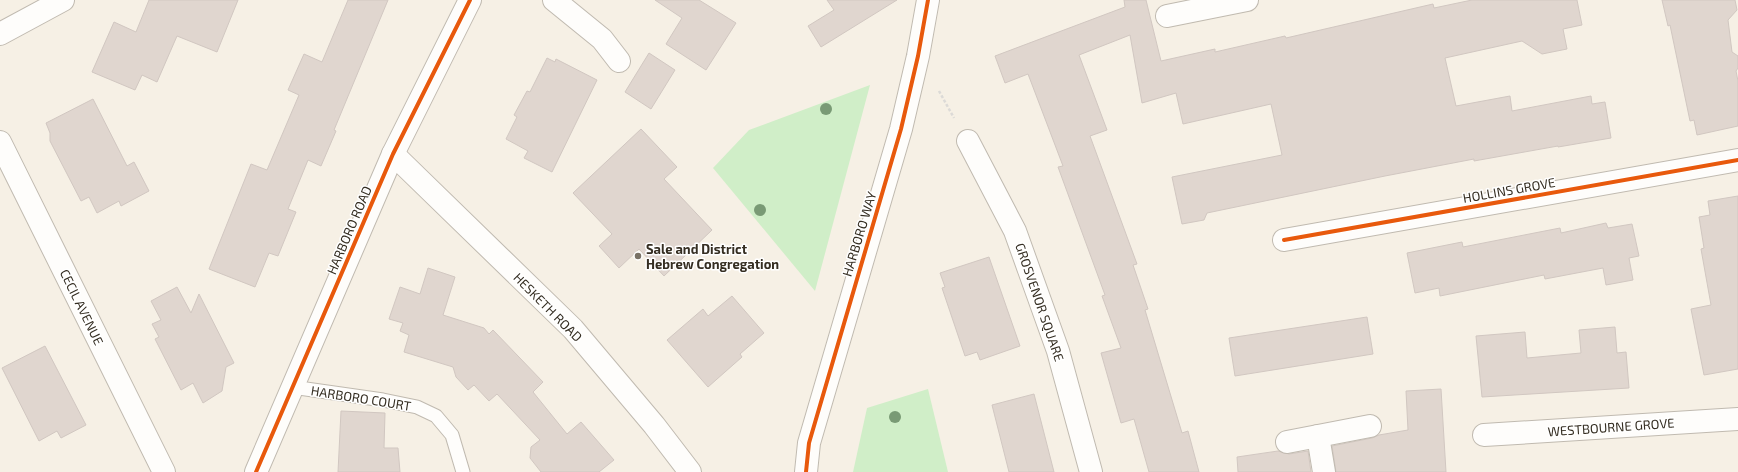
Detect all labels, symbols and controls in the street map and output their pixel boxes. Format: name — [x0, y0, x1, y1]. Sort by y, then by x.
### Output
street label: HOLLINS GROVE — [1462, 174, 1556, 206]
street label: HARBORO ROAD — [323, 183, 375, 277]
street label: HARBORO WAY — [839, 189, 880, 278]
place label: Sale and District Hebrew Congregation — [646, 241, 779, 272]
street label: GROSVENOR SQUARE — [1012, 241, 1068, 363]
marker: Sale and District Hebrew Congregation — [633, 251, 643, 261]
street label: CECIL AVENUE — [57, 266, 107, 348]
street label: HESKETH ROAD — [510, 269, 586, 345]
street label: HARBORO COURT — [310, 382, 413, 414]
street label: WESTBOURNE GROVE — [1547, 415, 1675, 439]

